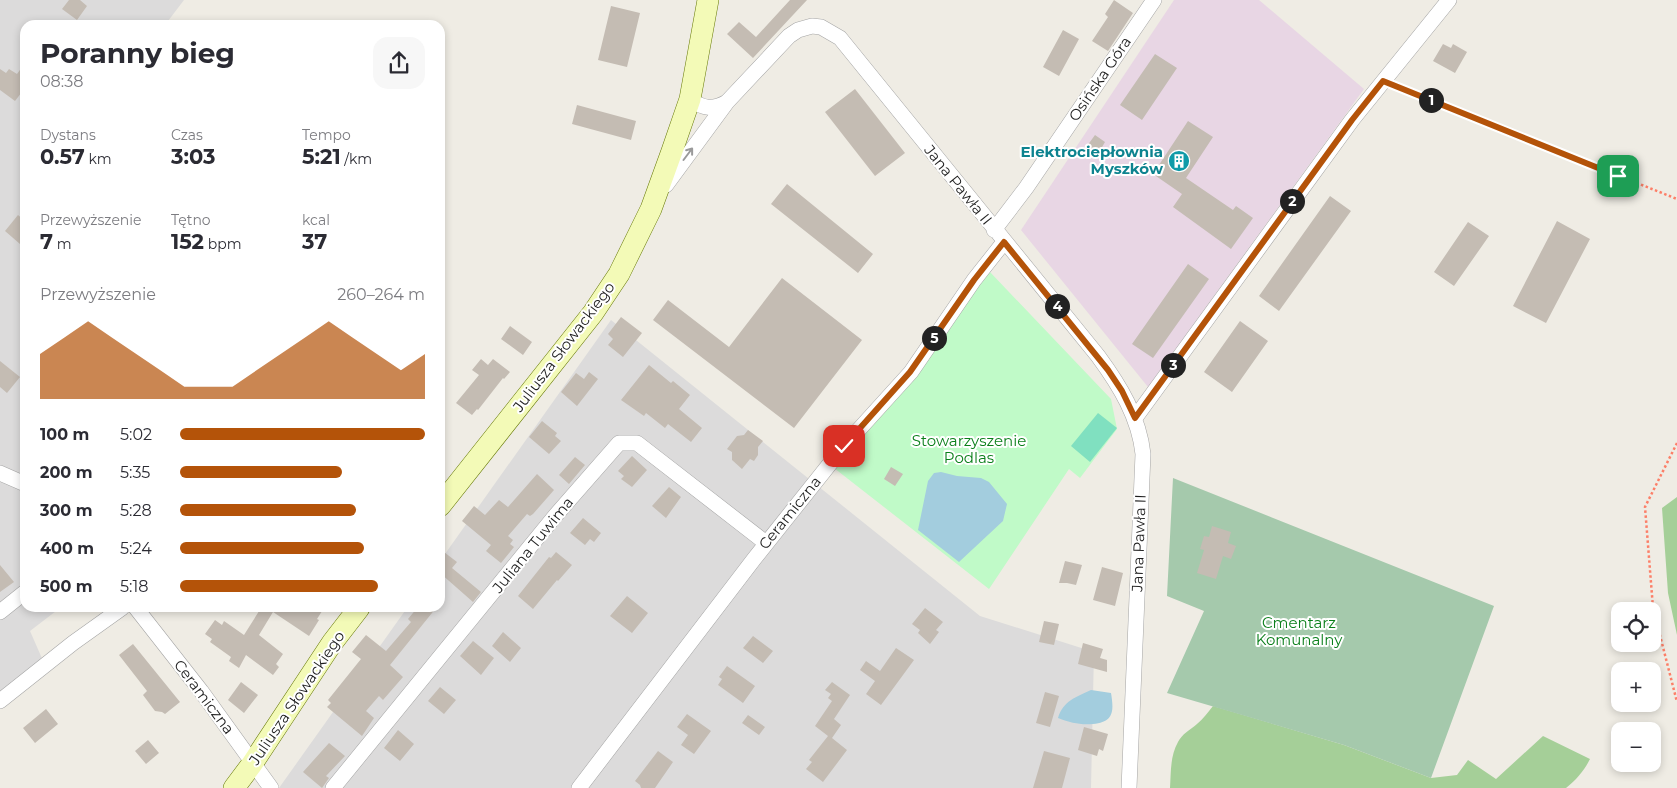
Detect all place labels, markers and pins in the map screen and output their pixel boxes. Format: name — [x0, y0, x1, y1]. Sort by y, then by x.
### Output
pin: 1 — [1418, 88, 1444, 112]
place label: Elektrociepłownia Myszków — [1021, 142, 1164, 178]
building icon: Elektrociepłownia Myszków — [1167, 149, 1191, 173]
pin — [1597, 155, 1639, 197]
pin: 2 — [1280, 188, 1304, 214]
pin: 4 — [1044, 294, 1070, 318]
pin: 5 — [922, 326, 946, 350]
pin: 3 — [1160, 352, 1186, 378]
pin — [823, 425, 865, 467]

